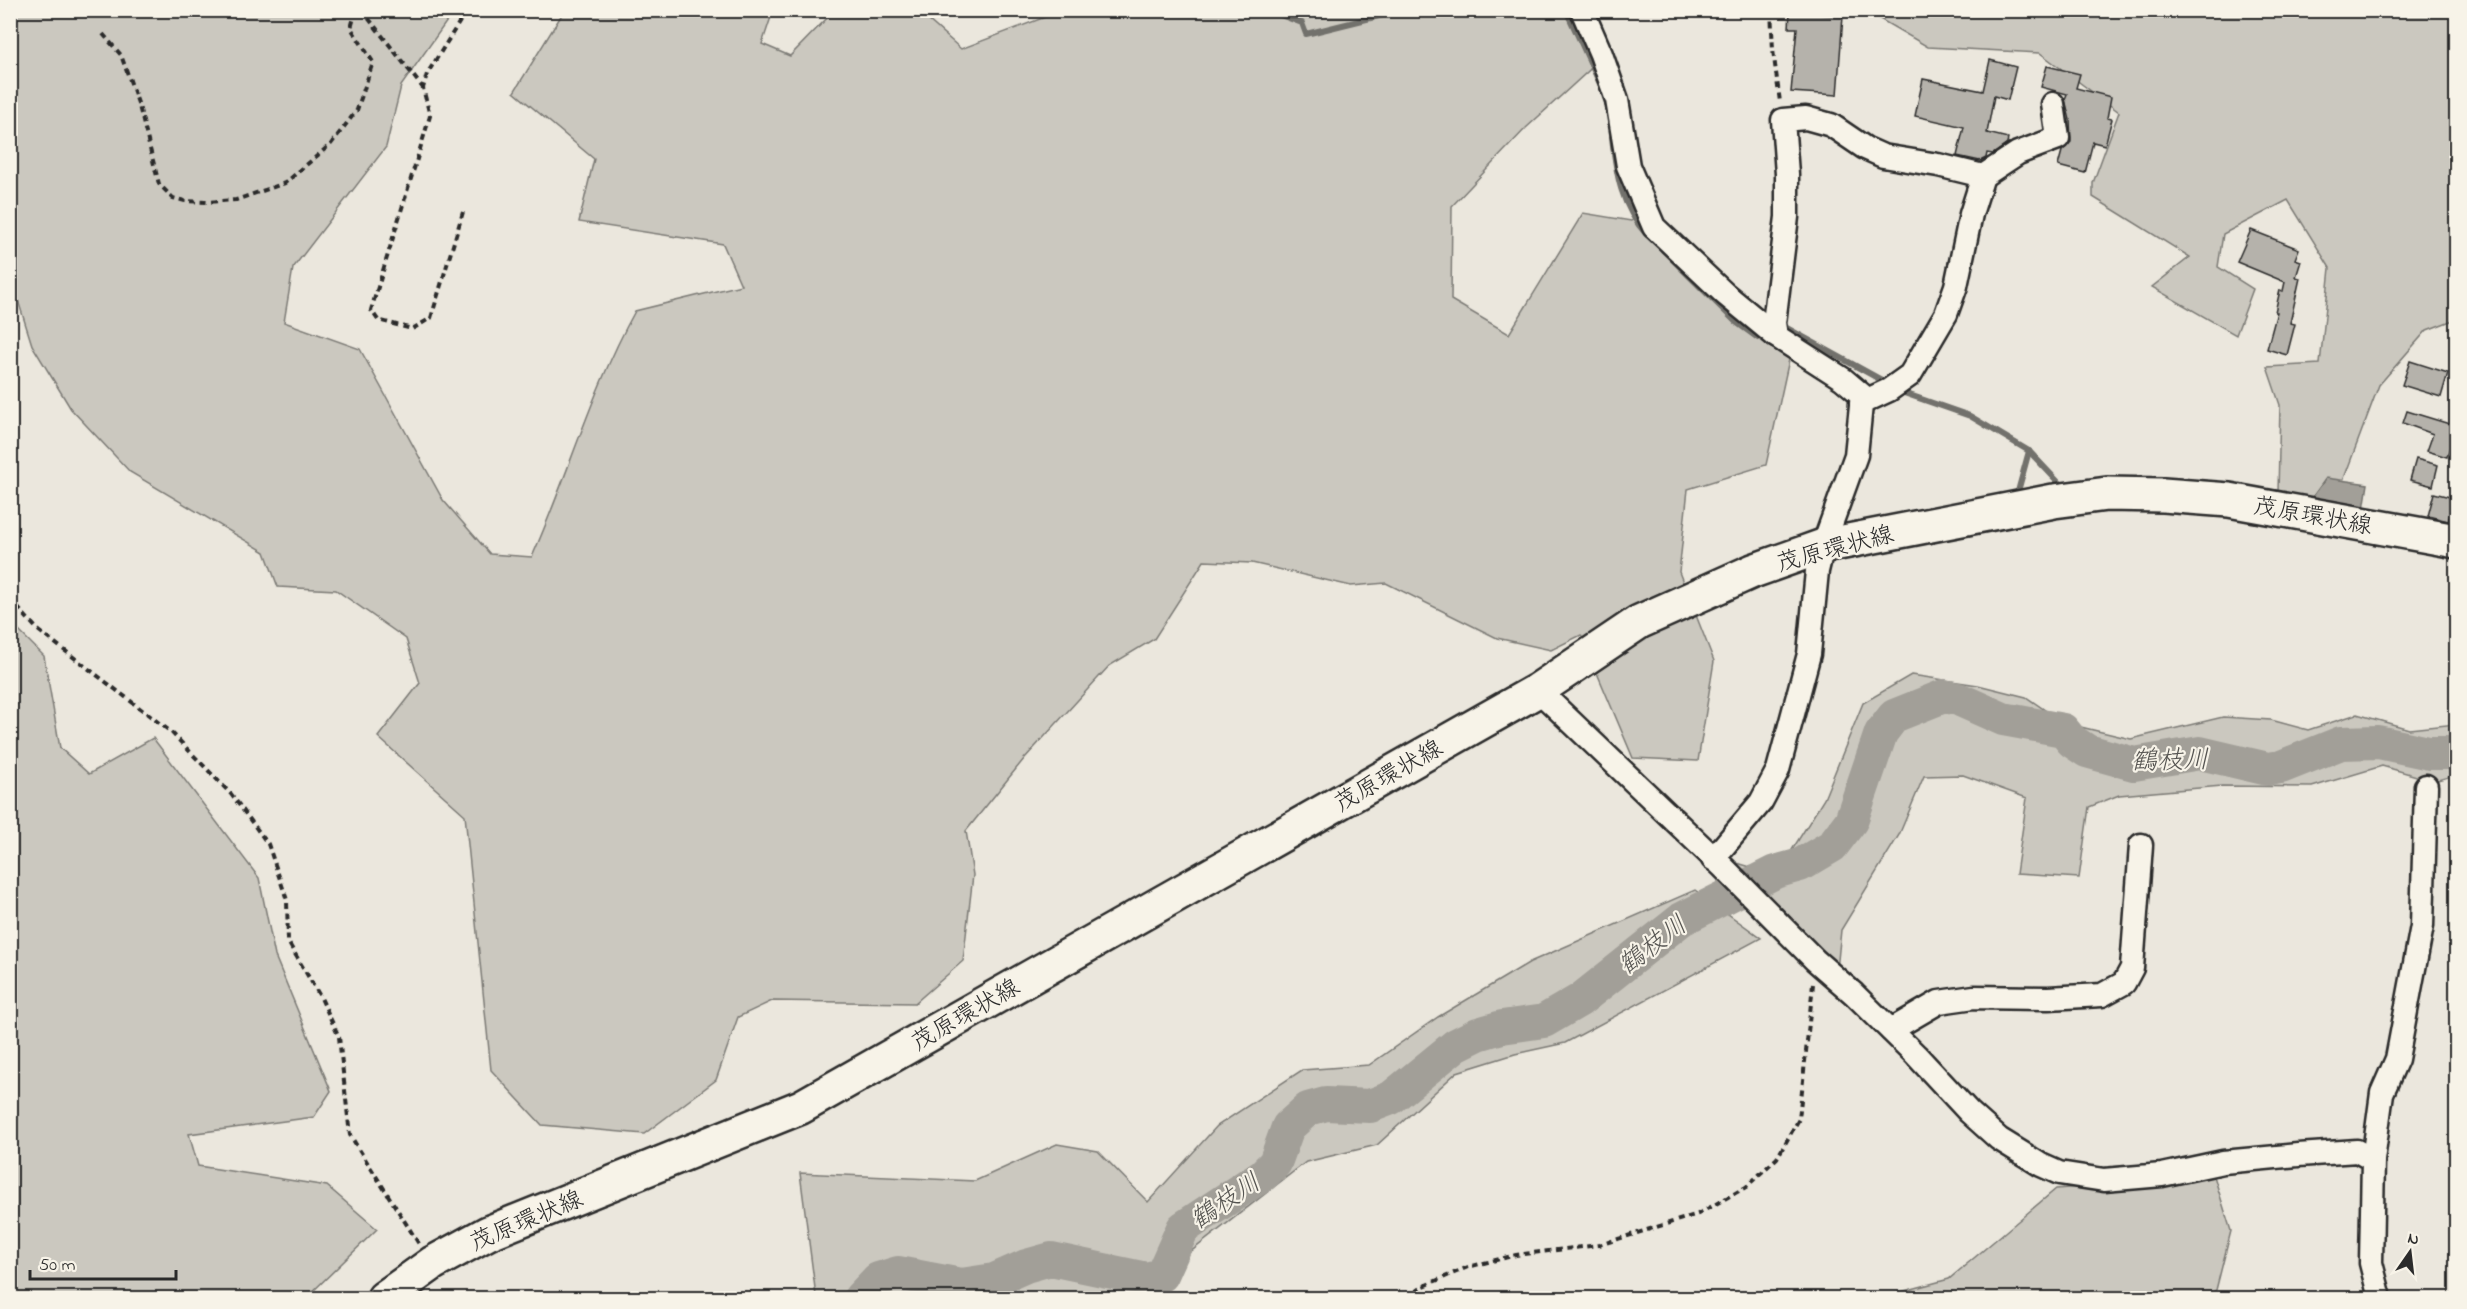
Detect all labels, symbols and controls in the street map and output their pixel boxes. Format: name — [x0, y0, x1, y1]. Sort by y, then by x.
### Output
street label: 茂原環状線 — [2250, 490, 2375, 545]
street label: 茂原環状線 — [1773, 518, 1898, 583]
street label: 茂原環状線 — [1329, 732, 1450, 822]
water label: 鶴枝川 — [2131, 742, 2209, 782]
water label: 鶴枝川 — [1611, 908, 1696, 985]
street label: 茂原環状線 — [906, 971, 1027, 1061]
water label: 鶴枝川 — [1184, 1165, 1270, 1240]
street label: 茂原環状線 — [465, 1183, 589, 1262]
north arrow — [2380, 1222, 2440, 1282]
text: N — [2405, 1226, 2421, 1252]
scale bar — [30, 1243, 176, 1281]
text: 50 m — [39, 1253, 76, 1279]

